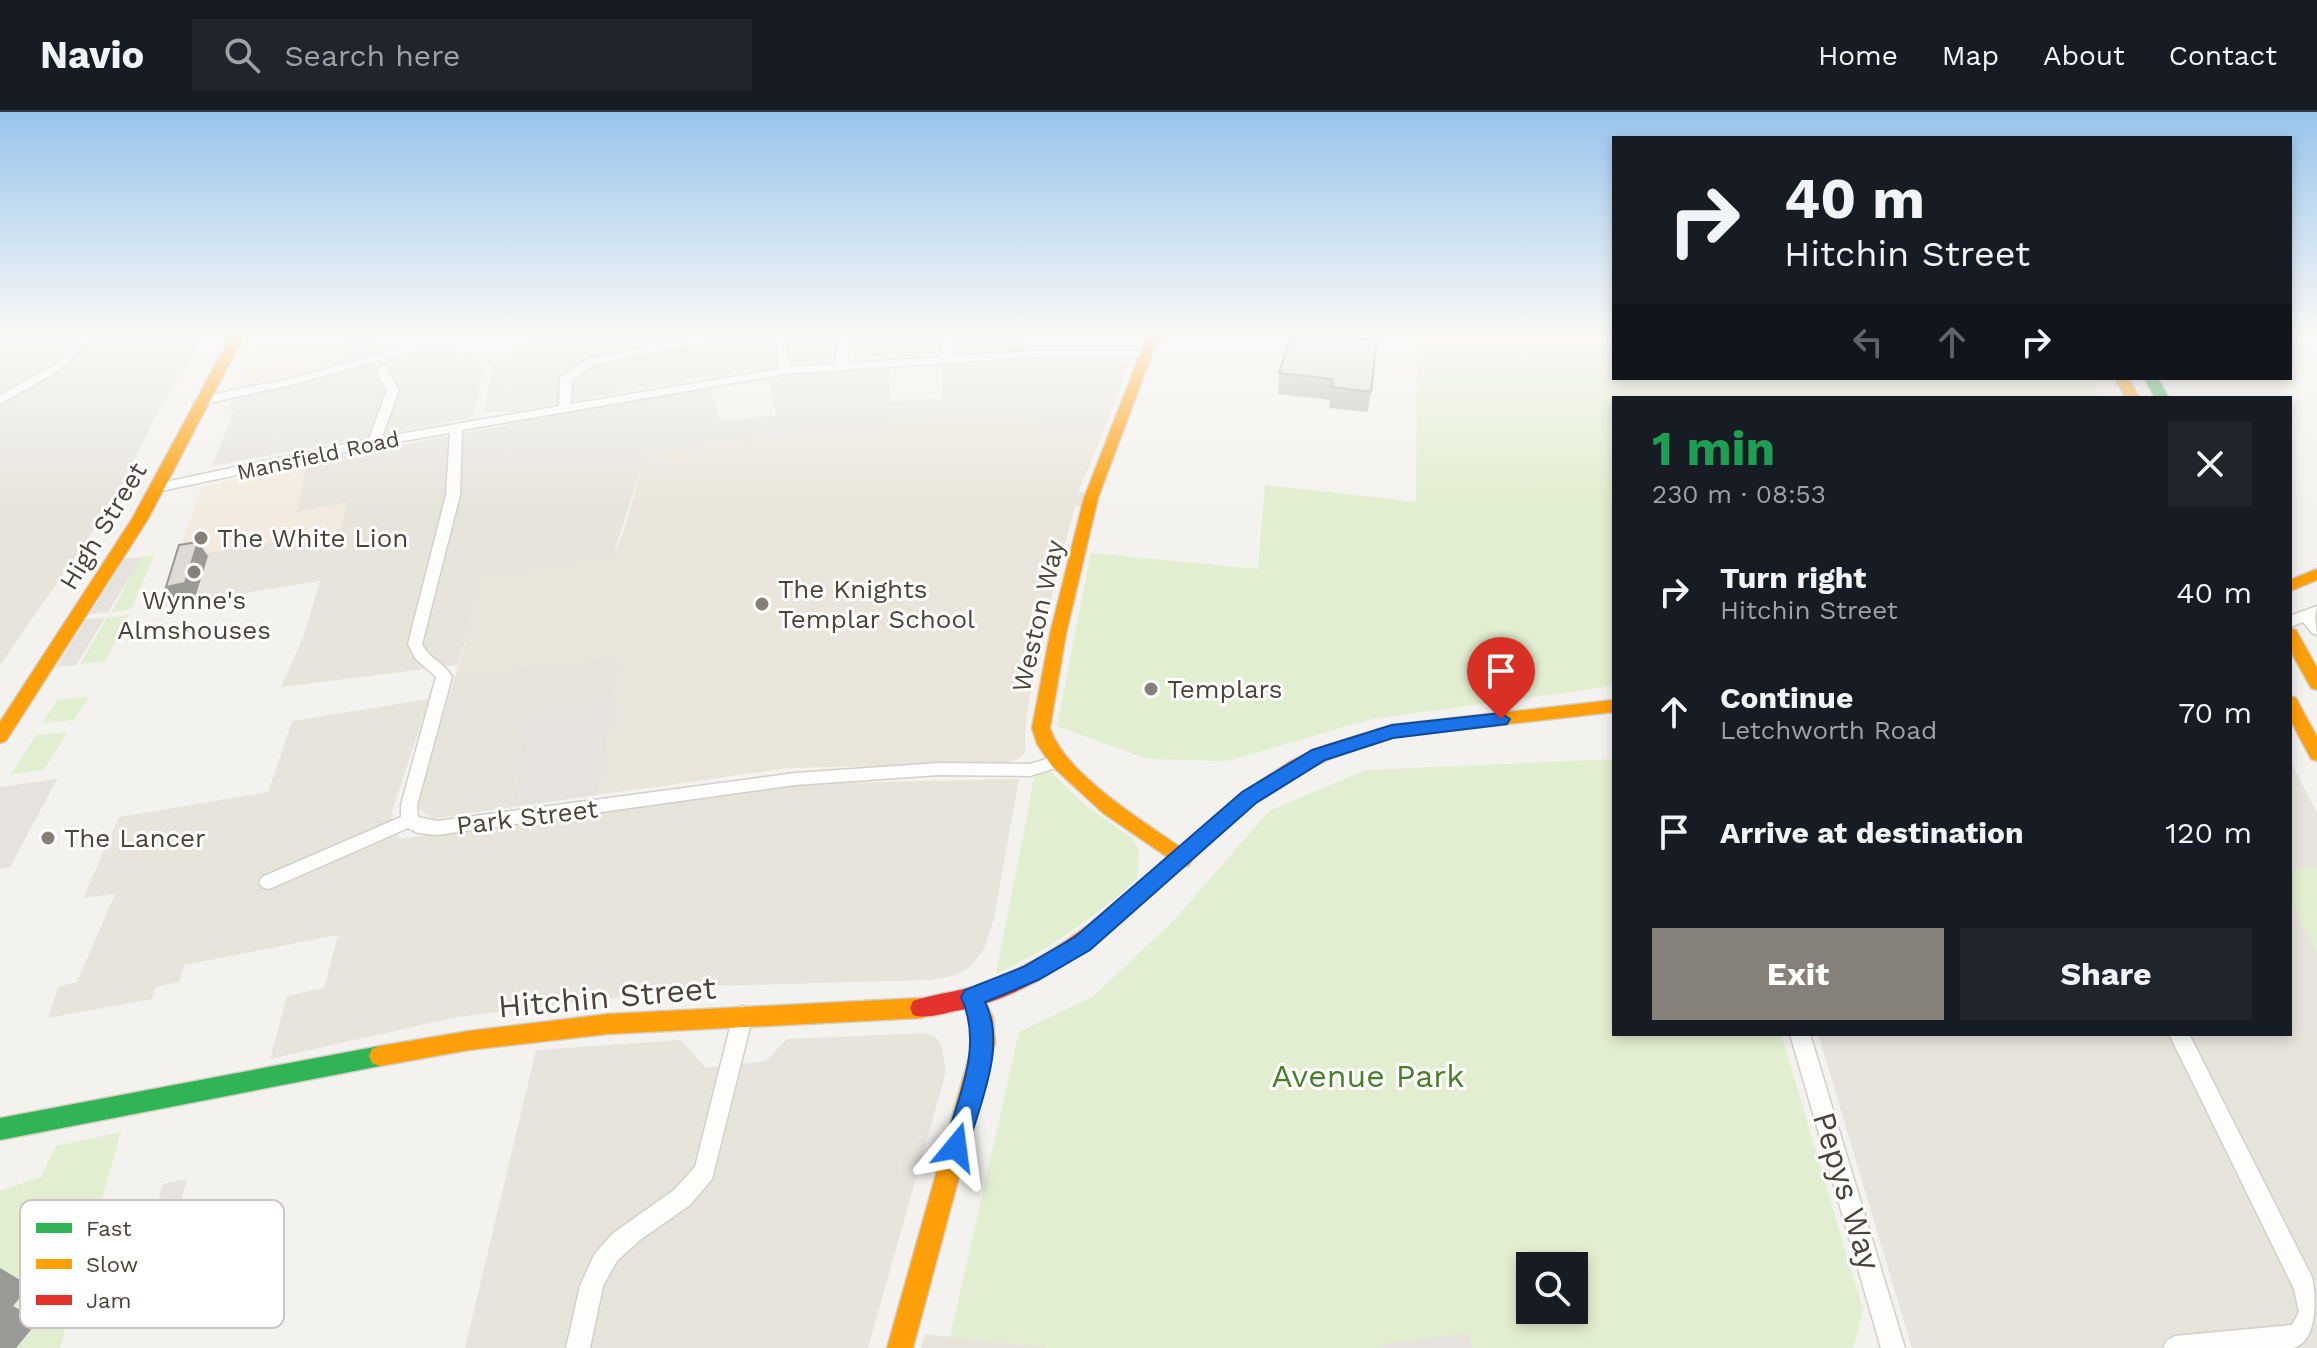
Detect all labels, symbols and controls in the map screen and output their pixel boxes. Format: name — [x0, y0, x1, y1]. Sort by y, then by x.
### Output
search box — [192, 19, 752, 91]
text: Navio — [40, 33, 144, 77]
icon: search — [220, 33, 264, 77]
text: Search here — [284, 38, 460, 73]
text: Home — [1818, 39, 1898, 72]
text: Map — [1942, 39, 1999, 72]
text: About — [2043, 39, 2125, 72]
text: Contact — [2169, 39, 2277, 72]
text: 40 m — [1784, 166, 1925, 232]
icon: right — [1652, 168, 1756, 272]
text: Hitchin Street — [1784, 233, 2030, 275]
icon: left — [1846, 320, 1890, 364]
icon: ahead — [1930, 320, 1974, 364]
icon: right — [2014, 320, 2058, 364]
text: 1 min — [1652, 420, 1775, 477]
button: close — [2168, 422, 2252, 506]
street label: Mansfield Road — [235, 426, 402, 485]
street label: High Street — [53, 457, 153, 595]
text: 230 m · 08:53 — [1652, 479, 1826, 509]
place label: The White Lion — [217, 523, 408, 553]
marker: The White Lion — [192, 529, 210, 547]
street label: Weston Way — [1006, 537, 1070, 695]
text: Turn right — [1720, 560, 1866, 595]
marker: Wynne's Almshouses — [185, 563, 203, 581]
icon: right — [1652, 570, 1696, 614]
place label: The Knights Templar School — [778, 574, 975, 634]
text: 40 m — [2176, 575, 2252, 610]
place label: Wynne's Almshouses — [117, 585, 271, 645]
marker: The Knights Templar School — [753, 595, 771, 613]
text: Hitchin Street — [1720, 595, 1898, 625]
pin — [1467, 637, 1535, 719]
icon: arrive — [1479, 649, 1523, 693]
place label: Templars — [1167, 674, 1282, 704]
marker: Templars — [1142, 680, 1160, 698]
text: Continue — [1720, 680, 1853, 715]
icon: ahead — [1652, 690, 1696, 734]
text: 70 m — [2178, 695, 2252, 730]
text: Letchworth Road — [1720, 715, 1937, 745]
street label: Park Street — [454, 793, 600, 841]
icon: arrive — [1652, 810, 1696, 854]
text: Arrive at destination — [1720, 815, 2024, 850]
text: 120 m — [2165, 815, 2252, 850]
place label: The Lancer — [64, 823, 206, 853]
marker: The Lancer — [39, 829, 57, 847]
button: Exit — [1652, 928, 1944, 1020]
button: Share — [1960, 928, 2252, 1020]
street label: Hitchin Street — [496, 969, 718, 1025]
park label: Avenue Park — [1272, 1057, 1464, 1095]
position arrow — [914, 1105, 998, 1189]
street label: Pepys Way — [1805, 1107, 1889, 1275]
legend — [20, 1200, 284, 1328]
text: Fast — [86, 1216, 132, 1241]
text: Slow — [86, 1252, 138, 1277]
map controls — [1516, 1252, 1588, 1324]
button: search — [1516, 1252, 1588, 1324]
text: Jam — [86, 1288, 131, 1313]

